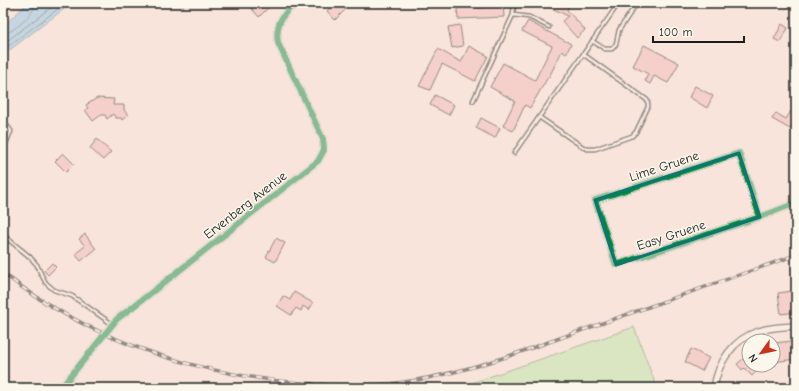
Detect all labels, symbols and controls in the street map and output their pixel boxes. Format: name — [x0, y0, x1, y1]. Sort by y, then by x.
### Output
scale bar — [653, 18, 744, 44]
text: 100 m — [659, 25, 692, 39]
street label: Lime Gruene — [627, 148, 701, 184]
street label: Ervenberg Avenue — [201, 168, 290, 242]
street label: Easy Gruene — [635, 217, 708, 253]
north arrow — [741, 333, 781, 373]
text: N — [746, 352, 760, 365]

